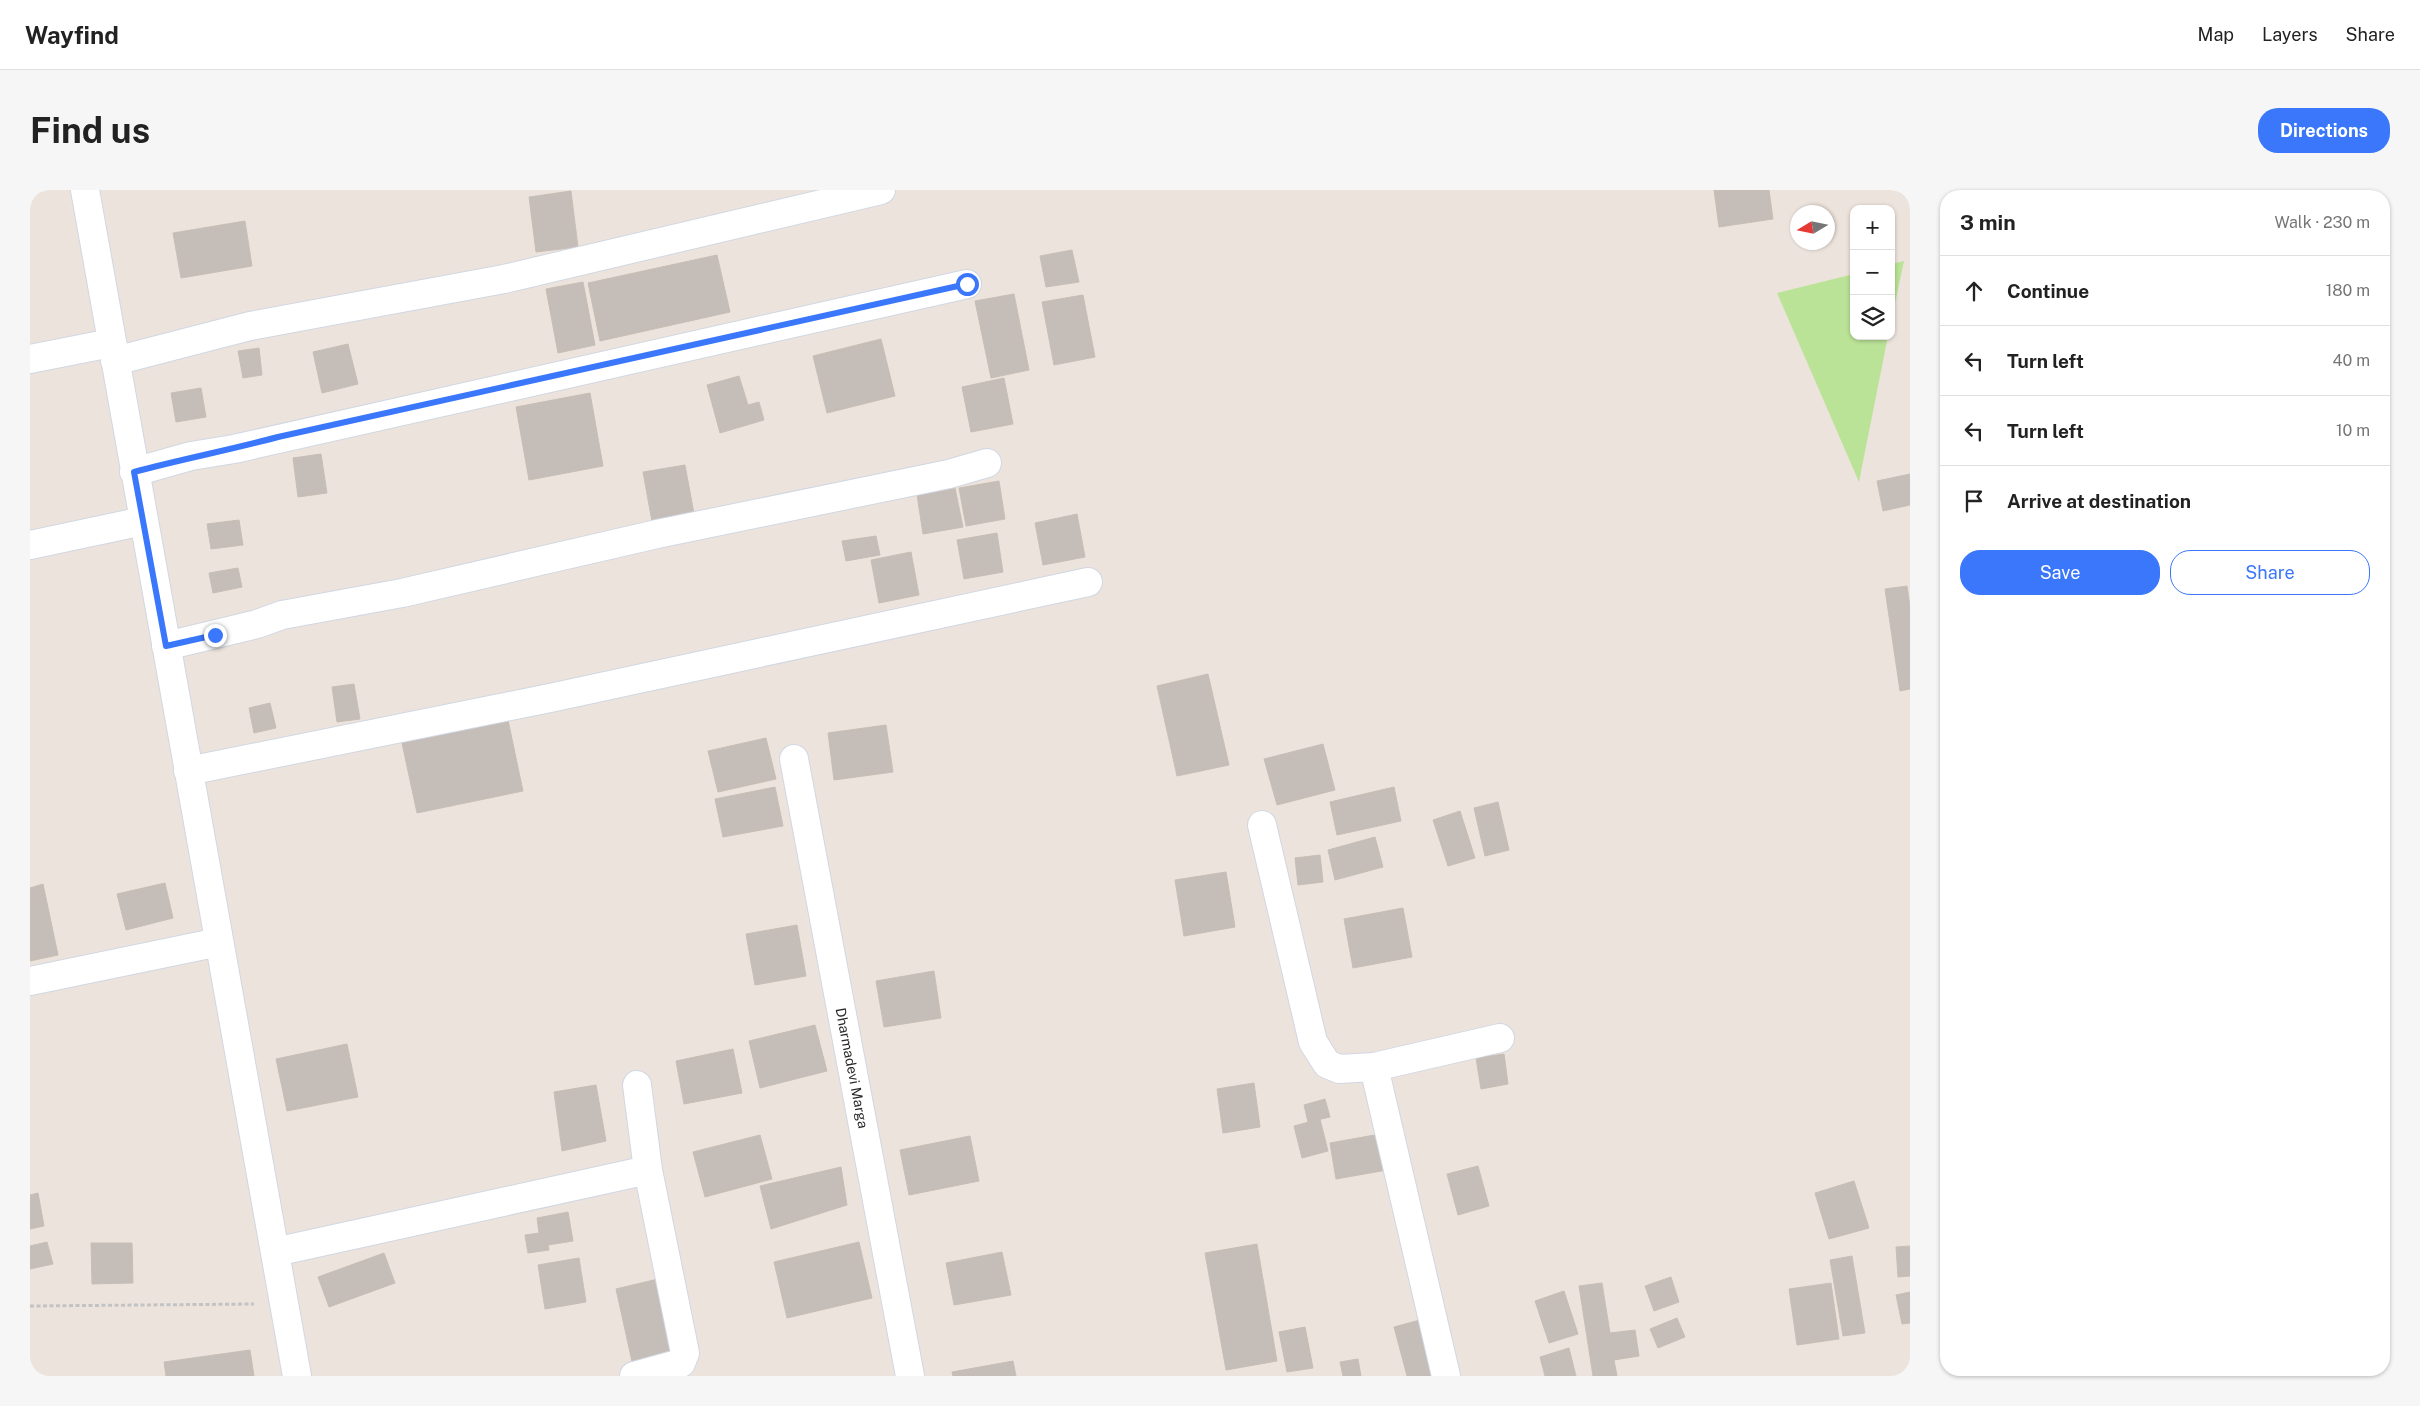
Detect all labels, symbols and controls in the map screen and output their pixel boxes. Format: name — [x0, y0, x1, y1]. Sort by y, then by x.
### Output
text: Wayfind — [25, 21, 119, 49]
text: Map — [2198, 24, 2234, 45]
text: Layers — [2262, 24, 2318, 45]
text: Share — [2346, 24, 2395, 45]
button: Directions — [2258, 108, 2390, 153]
text: Find us — [30, 110, 150, 151]
north arrow — [1790, 205, 1835, 250]
map controls — [1850, 205, 1895, 340]
button: + — [1850, 205, 1895, 250]
text: 3 min — [1960, 210, 2016, 235]
text: Walk · 230 m — [2274, 213, 2370, 232]
button: − — [1850, 250, 1895, 295]
route start — [956, 273, 979, 296]
icon: ahead — [1960, 277, 1988, 305]
text: Continue — [2007, 280, 2089, 302]
text: 180 m — [2326, 281, 2370, 300]
button: layers — [1850, 295, 1895, 340]
icon: left — [1960, 347, 1988, 375]
text: Turn left — [2007, 350, 2084, 372]
text: 40 m — [2332, 351, 2370, 370]
icon: left — [1960, 417, 1988, 445]
text: Turn left — [2007, 420, 2084, 442]
text: 10 m — [2336, 421, 2370, 440]
icon: arrive — [1960, 487, 1988, 515]
text: Arrive at destination — [2007, 490, 2191, 512]
button: Save — [1960, 550, 2160, 595]
button: Share — [2170, 550, 2370, 595]
route end — [204, 624, 227, 647]
street label: Dharmadevi Marga — [832, 1006, 872, 1130]

